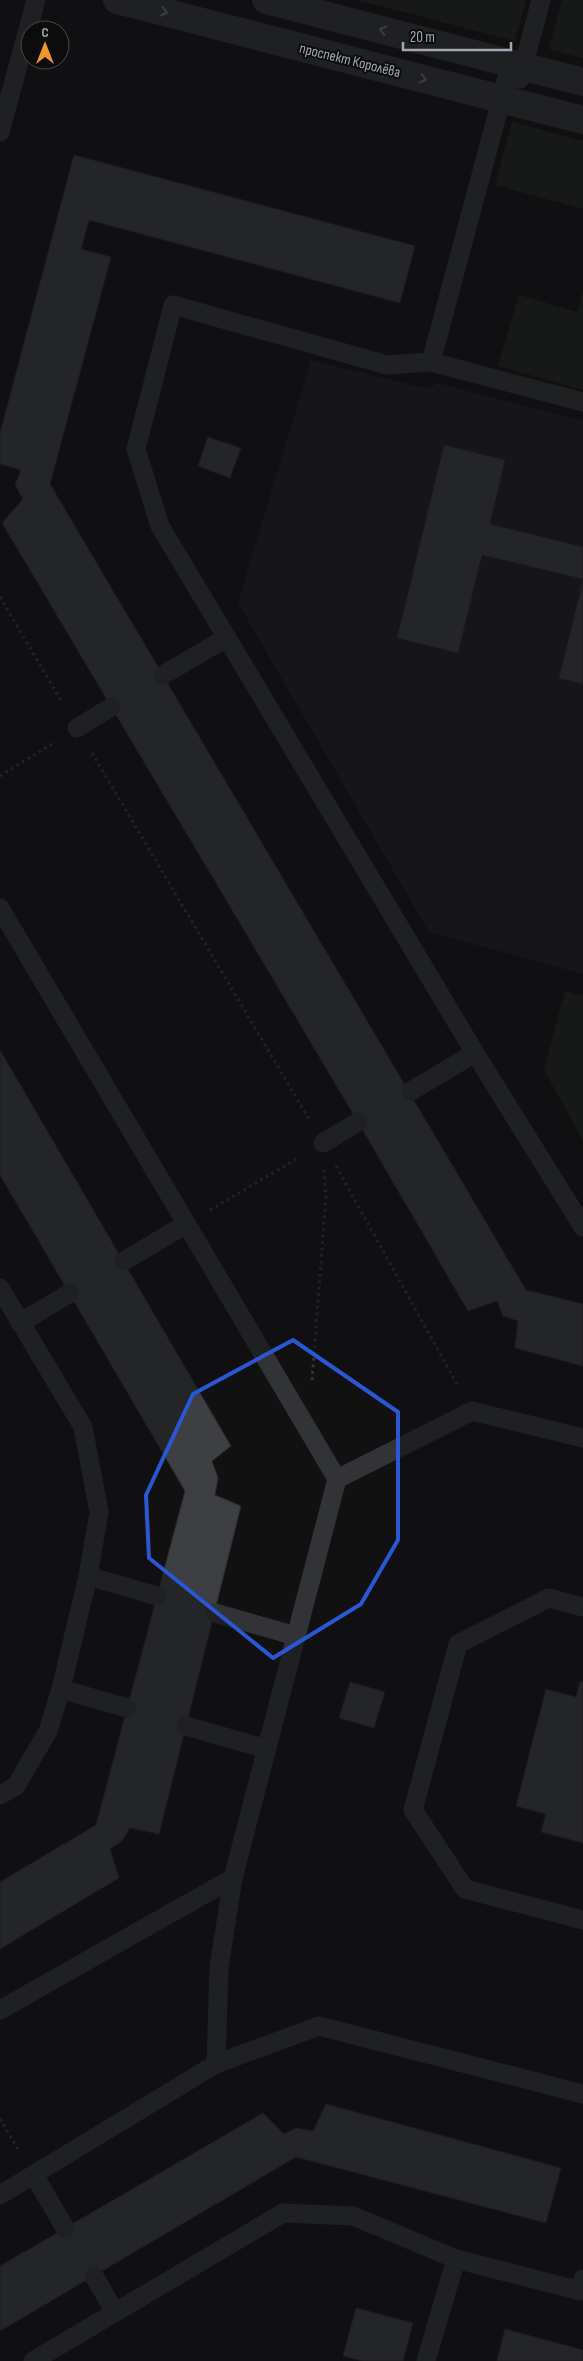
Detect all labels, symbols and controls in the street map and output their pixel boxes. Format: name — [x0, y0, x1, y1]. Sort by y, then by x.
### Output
one-way arrow — [160, 6, 169, 17]
north arrow — [20, 20, 70, 70]
scale bar — [403, 20, 510, 52]
text: С — [41, 24, 49, 41]
one-way arrow — [380, 26, 388, 36]
text: 20 m — [410, 28, 435, 47]
street label: проспект Королёва — [297, 39, 403, 82]
one-way arrow — [419, 73, 428, 84]

